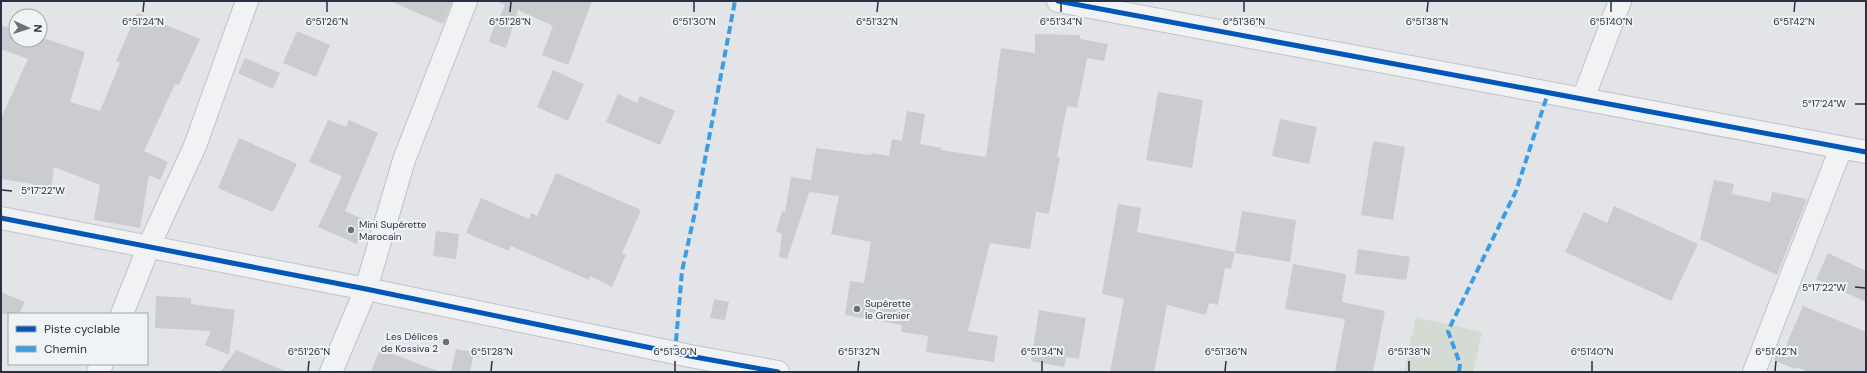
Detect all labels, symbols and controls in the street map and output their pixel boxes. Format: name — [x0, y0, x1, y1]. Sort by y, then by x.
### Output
north arrow — [8, 8, 48, 48]
text: 6°51'24"N — [122, 15, 164, 28]
text: 6°51'26"N — [306, 15, 348, 28]
text: 6°51'28"N — [489, 15, 531, 28]
text: 6°51'30"N — [672, 15, 716, 28]
text: 6°51'32"N — [856, 15, 898, 28]
text: 6°51'34"N — [1040, 15, 1082, 28]
text: 6°51'36"N — [1223, 15, 1265, 28]
text: 6°51'38"N — [1406, 15, 1448, 28]
text: 6°51'40"N — [1590, 15, 1632, 28]
text: 6°51'42"N — [1773, 15, 1815, 28]
text: N — [31, 24, 45, 33]
text: 5°17'24"W — [1802, 97, 1846, 110]
text: 5°17'22"W — [21, 184, 65, 197]
place label: Mini Supérette Marocain — [359, 218, 427, 243]
marker: Mini Supérette Marocain — [346, 225, 356, 235]
text: 5°17'22"W — [1802, 281, 1846, 294]
place label: Supérette le Grenier — [865, 297, 911, 322]
marker: Supérette le Grenier — [852, 304, 862, 314]
legend — [8, 313, 148, 365]
text: Piste cyclable — [44, 321, 120, 337]
place label: Les Délices de Kossiva 2 — [381, 330, 438, 355]
marker: Les Délices de Kossiva 2 — [441, 337, 451, 347]
text: Chemin — [44, 341, 87, 357]
text: 6°51'26"N — [288, 345, 330, 358]
text: 6°51'28"N — [471, 345, 513, 358]
text: 6°51'30"N — [653, 345, 697, 358]
text: 6°51'32"N — [838, 345, 880, 358]
text: 6°51'34"N — [1021, 345, 1063, 358]
text: 6°51'36"N — [1205, 345, 1247, 358]
text: 6°51'38"N — [1388, 345, 1430, 358]
text: 6°51'40"N — [1571, 345, 1613, 358]
text: 6°51'42"N — [1755, 345, 1797, 358]

